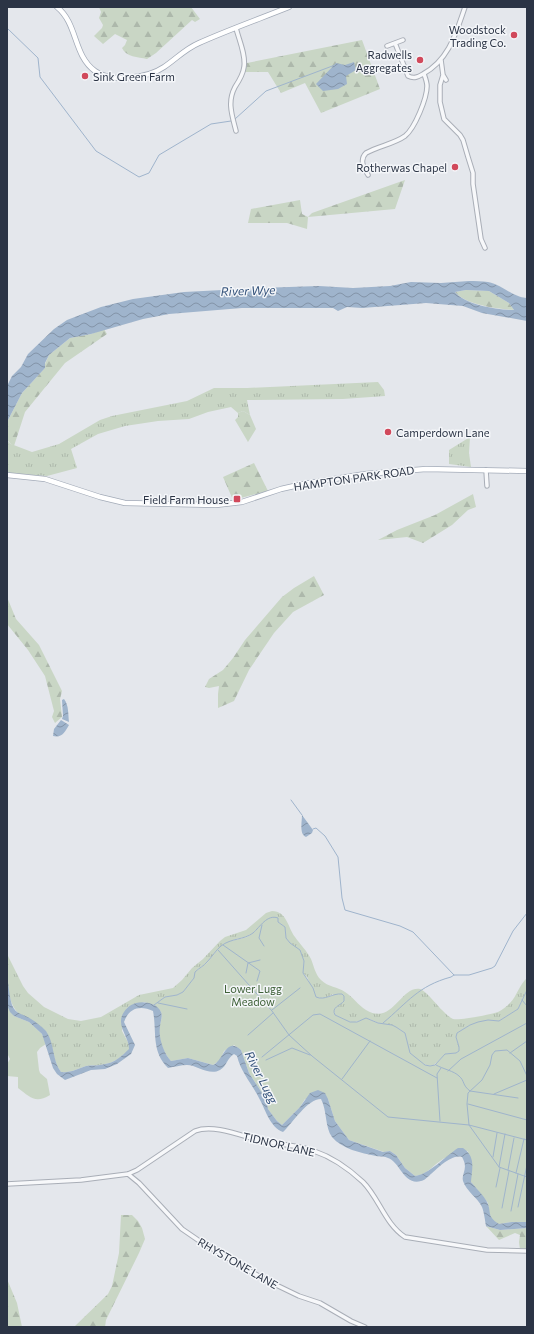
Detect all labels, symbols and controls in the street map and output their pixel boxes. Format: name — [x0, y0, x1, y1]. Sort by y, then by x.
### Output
place label: Woodstock Trading Co. — [449, 23, 506, 49]
marker: Woodstock Trading Co. — [509, 30, 519, 40]
place label: Radwells Aggregates — [356, 48, 412, 74]
marker: Radwells Aggregates — [415, 55, 425, 65]
place label: Sink Green Farm — [93, 70, 175, 83]
marker: Sink Green Farm — [80, 71, 90, 81]
place label: Rotherwas Chapel — [356, 161, 447, 174]
marker: Rotherwas Chapel — [450, 162, 460, 172]
water label: River Wye — [220, 282, 276, 298]
place label: Camperdown Lane — [396, 426, 490, 439]
marker: Camperdown Lane — [383, 427, 393, 437]
street label: HAMPTON PARK ROAD — [293, 463, 415, 493]
place label: Field Farm House — [143, 493, 229, 506]
marker: Field Farm House — [232, 494, 242, 504]
park label: Lower Lugg Meadow — [224, 982, 282, 1008]
water label: River Lugg — [243, 1048, 281, 1106]
street label: TIDNOR LANE — [242, 1129, 316, 1159]
street label: RHYSTONE LANE — [196, 1235, 280, 1291]

